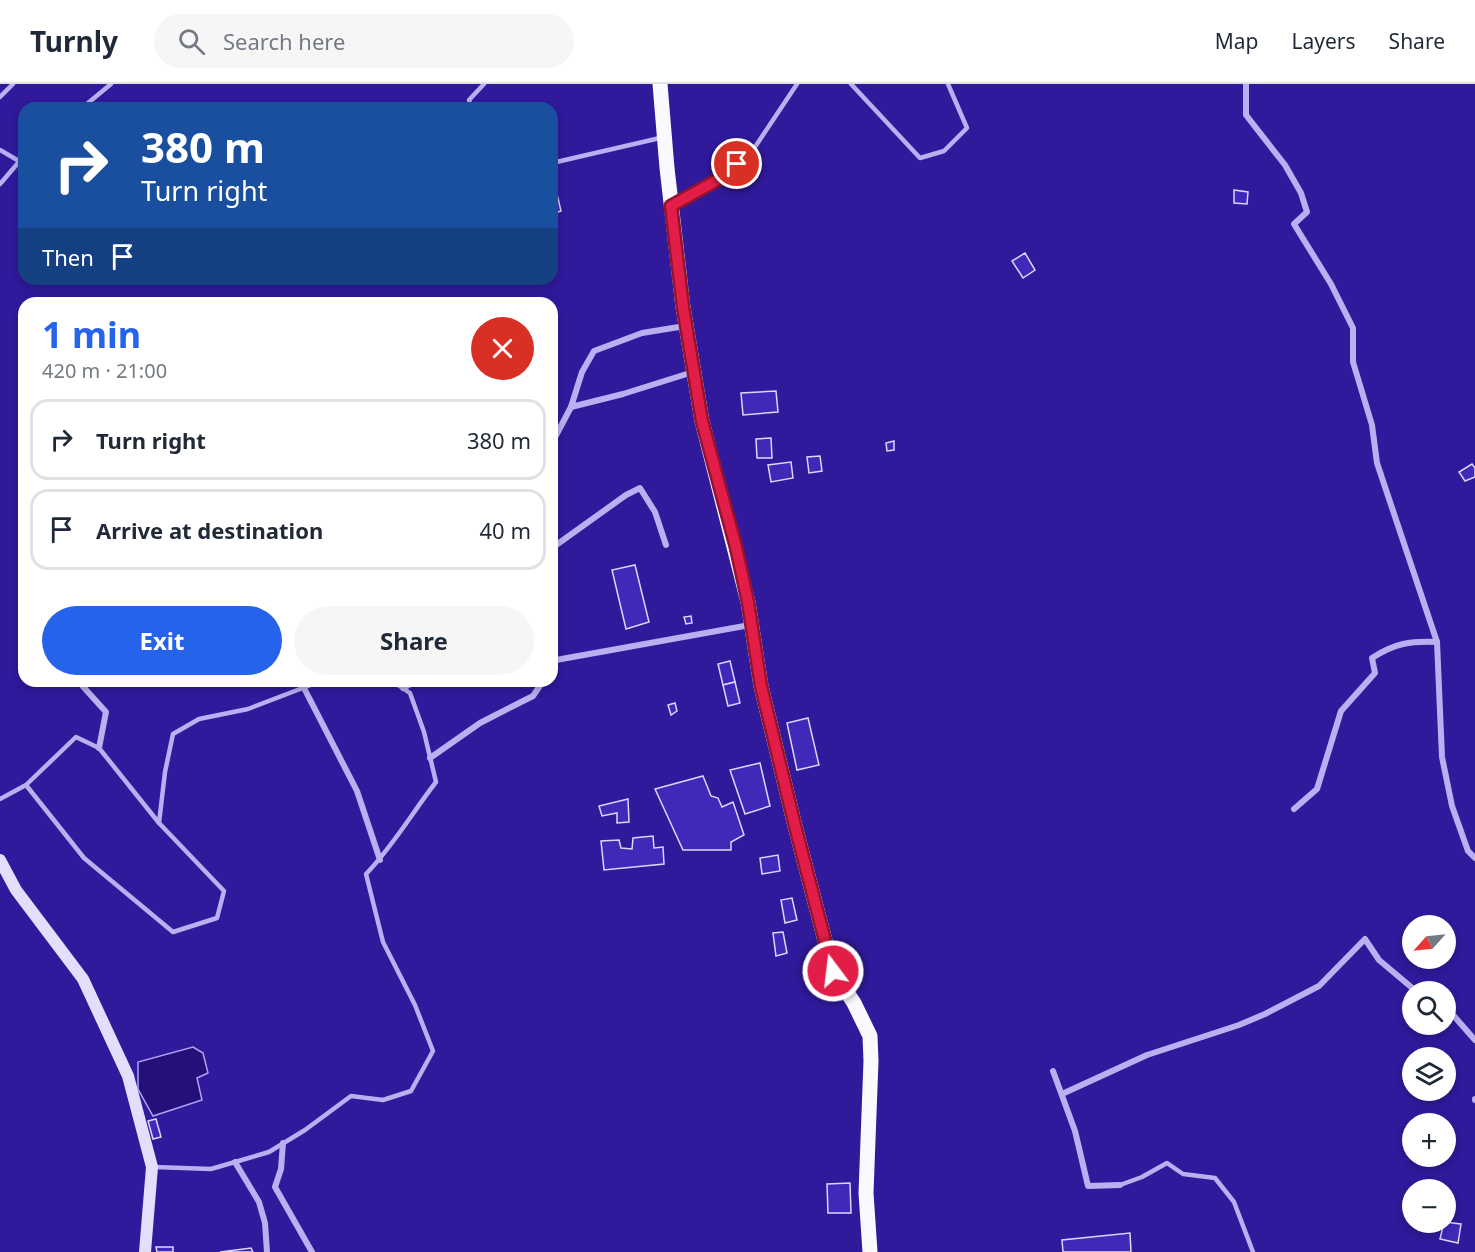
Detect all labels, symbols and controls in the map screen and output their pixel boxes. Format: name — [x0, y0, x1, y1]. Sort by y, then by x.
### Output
search box — [154, 14, 574, 68]
text: Turnly — [30, 22, 118, 60]
icon: search — [175, 25, 208, 58]
text: Search here — [223, 26, 345, 56]
text: Map — [1215, 27, 1259, 55]
text: Layers — [1292, 27, 1356, 55]
text: Share — [1389, 27, 1445, 55]
text: 380 m — [141, 118, 265, 175]
icon: right — [42, 126, 120, 204]
pin — [711, 138, 762, 189]
icon: arrive — [720, 147, 753, 180]
text: Turn right — [141, 172, 267, 209]
icon: arrive — [106, 240, 139, 273]
text: Then — [42, 242, 94, 272]
text: 1 min — [42, 310, 141, 359]
button: close — [471, 317, 534, 380]
text: 420 m · 21:00 — [42, 357, 167, 384]
icon: right — [45, 423, 78, 456]
text: Turn right — [96, 425, 206, 455]
text: 380 m — [467, 425, 531, 455]
icon: arrive — [45, 513, 78, 546]
text: Arrive at destination — [96, 515, 323, 545]
text: 40 m — [480, 515, 531, 545]
button: Exit — [42, 606, 282, 675]
button: Share — [294, 606, 534, 675]
north arrow — [1402, 915, 1456, 969]
map controls — [1402, 915, 1456, 1233]
position arrow — [801, 939, 865, 1003]
button: search — [1402, 981, 1456, 1035]
button: layers — [1402, 1047, 1456, 1101]
button: + — [1402, 1113, 1456, 1167]
button: − — [1402, 1179, 1456, 1233]

